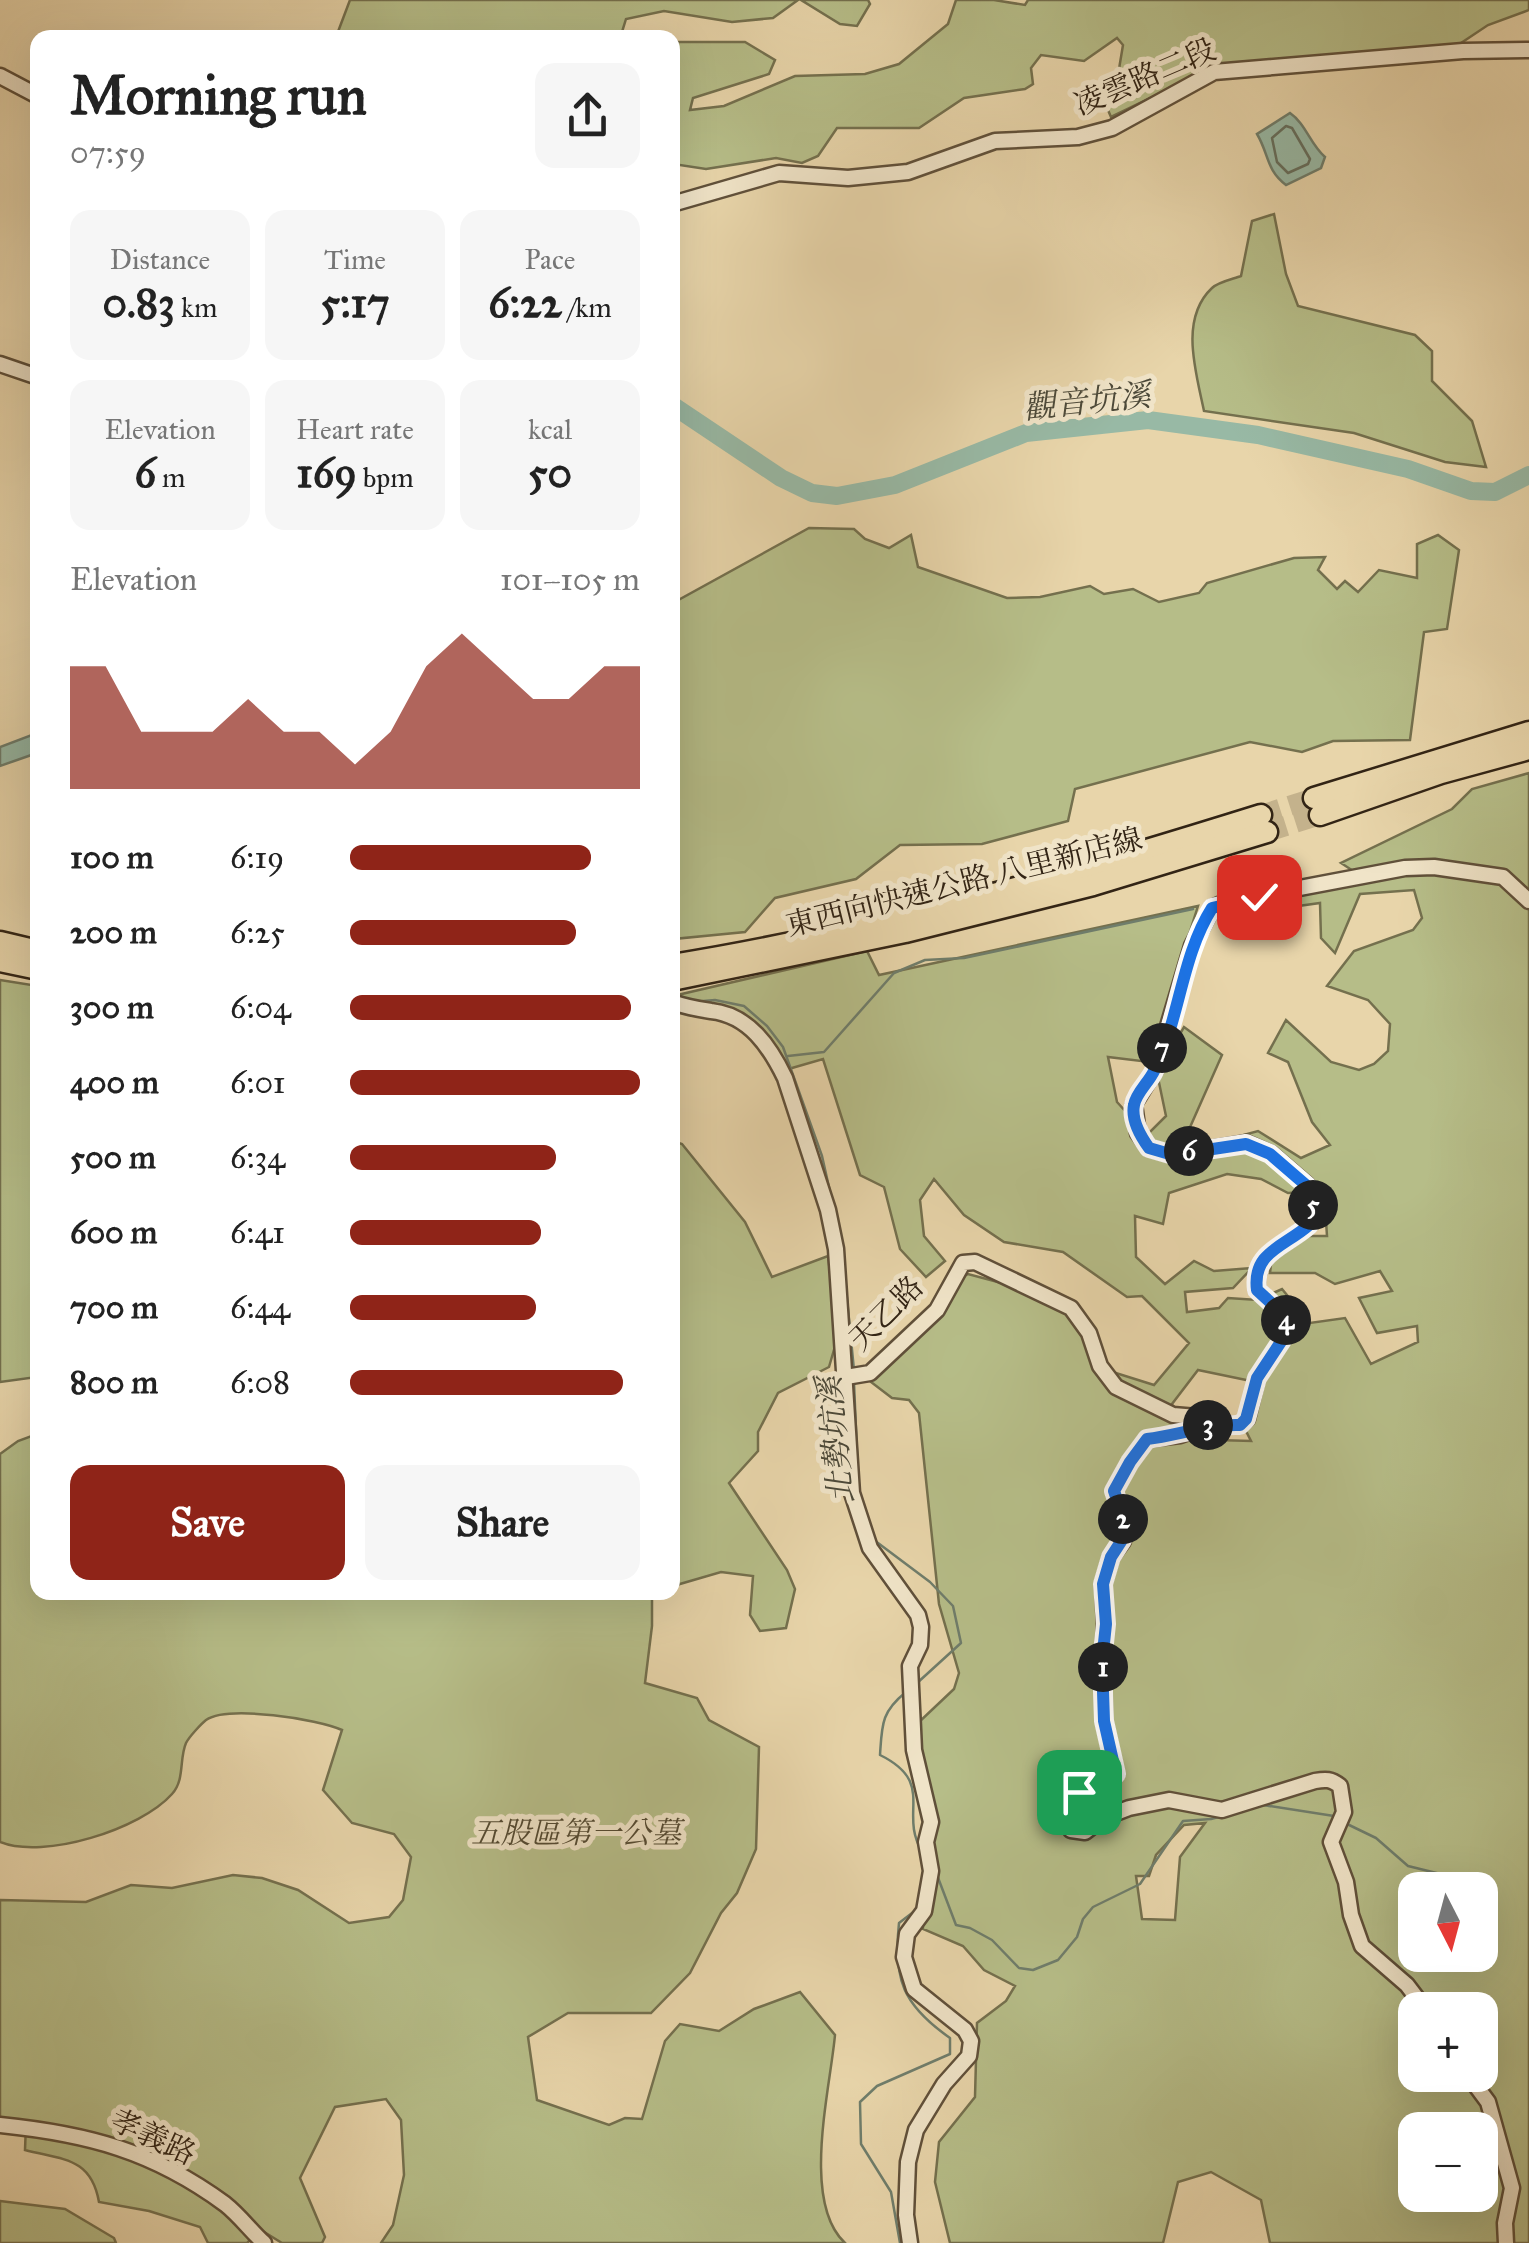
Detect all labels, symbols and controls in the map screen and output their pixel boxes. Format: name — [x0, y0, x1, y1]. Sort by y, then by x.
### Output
street label: 凌雲路二段 — [1069, 31, 1221, 123]
text: Morning run — [70, 62, 367, 129]
button: share — [535, 63, 640, 168]
text: 07:59 — [70, 133, 146, 172]
text: Distance — [110, 242, 210, 277]
text: Time — [324, 242, 386, 277]
text: Pace — [525, 242, 575, 277]
text: 0.83 — [103, 277, 175, 329]
text: 5:17 — [320, 277, 390, 329]
text: 6:22 — [488, 277, 562, 329]
text: km — [175, 290, 217, 325]
text: /km — [562, 290, 612, 325]
water label: 觀音坑溪 — [1021, 375, 1156, 428]
text: Elevation — [104, 412, 216, 447]
text: Heart rate — [296, 412, 414, 447]
text: kcal — [528, 412, 572, 447]
text: 6 — [134, 447, 156, 499]
text: 169 — [296, 447, 357, 499]
text: 50 — [528, 447, 572, 499]
text: m — [156, 460, 186, 495]
text: bpm — [357, 460, 414, 495]
text: Elevation — [70, 560, 197, 599]
text: 101–105 m — [500, 560, 640, 599]
street label: 東西向快速公路 八里新店線 — [782, 820, 1146, 944]
text: 100 m — [70, 838, 154, 877]
text: 6:19 — [230, 838, 284, 877]
pin — [1217, 855, 1302, 940]
icon: check — [1232, 870, 1287, 925]
text: 200 m — [70, 913, 157, 952]
text: 6:25 — [230, 913, 285, 952]
text: 300 m — [70, 988, 154, 1027]
text: 6:04 — [230, 988, 291, 1027]
pin: 7 — [1137, 1023, 1187, 1073]
text: 7 — [1155, 1030, 1169, 1065]
text: 400 m — [70, 1063, 159, 1102]
text: 6:01 — [230, 1063, 285, 1102]
pin: 6 — [1164, 1126, 1214, 1176]
text: 6 — [1182, 1133, 1196, 1168]
text: 500 m — [70, 1138, 156, 1177]
text: 6:34 — [230, 1138, 285, 1177]
pin: 5 — [1288, 1180, 1338, 1230]
text: 5 — [1306, 1187, 1320, 1222]
text: 600 m — [70, 1213, 157, 1252]
text: 6:41 — [230, 1213, 285, 1252]
street label: 天乙路 — [841, 1268, 931, 1358]
text: 700 m — [70, 1288, 158, 1327]
text: 6:44 — [230, 1288, 290, 1327]
pin: 4 — [1261, 1295, 1311, 1345]
text: 4 — [1278, 1302, 1294, 1337]
text: 800 m — [70, 1363, 158, 1402]
text: 6:08 — [230, 1363, 290, 1402]
water label: 北勢坑溪 — [809, 1371, 862, 1506]
pin: 3 — [1183, 1400, 1233, 1450]
text: 3 — [1202, 1407, 1214, 1442]
button: Save — [70, 1465, 345, 1580]
button: Share — [365, 1465, 640, 1580]
pin: 2 — [1098, 1494, 1148, 1544]
text: 2 — [1116, 1501, 1130, 1536]
pin: 1 — [1078, 1642, 1128, 1692]
text: 1 — [1097, 1649, 1109, 1684]
pin — [1037, 1750, 1122, 1835]
icon: arrive — [1052, 1765, 1107, 1820]
park label: 五股區第一公墓 — [471, 1815, 686, 1851]
north arrow — [1398, 1872, 1498, 1972]
map controls — [1398, 1872, 1498, 2212]
button: + — [1398, 1992, 1498, 2092]
street label: 孝義路 — [105, 2102, 201, 2172]
button: − — [1398, 2112, 1498, 2212]

